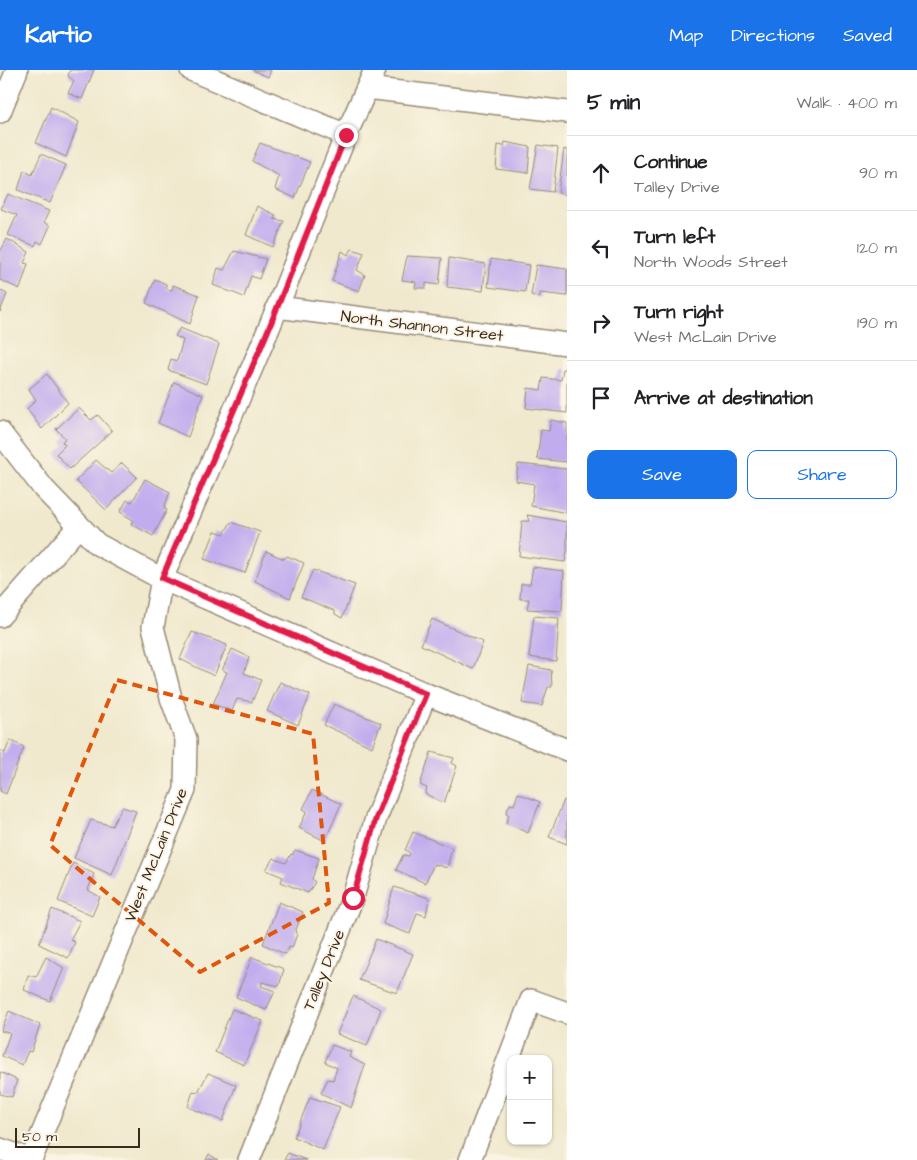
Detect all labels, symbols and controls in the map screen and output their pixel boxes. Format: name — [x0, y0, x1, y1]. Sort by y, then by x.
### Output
text: Kartio — [25, 18, 92, 52]
text: Map — [669, 23, 703, 48]
text: Directions — [731, 23, 815, 48]
text: Saved — [843, 23, 892, 48]
text: 5 min — [587, 88, 640, 117]
text: Walk · 400 m — [796, 92, 897, 114]
route end — [335, 124, 358, 147]
text: Continue — [634, 149, 708, 176]
icon: ahead — [587, 159, 615, 187]
text: 90 m — [859, 162, 897, 184]
text: Talley Drive — [634, 176, 720, 198]
text: Turn left — [634, 224, 715, 251]
icon: left — [587, 234, 615, 262]
text: 120 m — [857, 237, 897, 259]
text: North Woods Street — [634, 251, 788, 273]
text: Turn right — [634, 299, 723, 326]
street label: North Shannon Street — [339, 305, 505, 347]
icon: right — [587, 309, 615, 337]
text: 190 m — [857, 312, 897, 334]
text: West McLain Drive — [634, 326, 777, 348]
icon: arrive — [587, 384, 615, 412]
text: Arrive at destination — [634, 385, 813, 412]
button: Save — [587, 450, 737, 499]
button: Share — [747, 450, 897, 499]
street label: West McLain Drive — [119, 784, 193, 925]
route start — [342, 887, 365, 910]
street label: Talley Drive — [298, 926, 351, 1014]
map controls — [507, 1055, 552, 1145]
button: + — [507, 1055, 552, 1100]
button: − — [507, 1100, 552, 1145]
scale bar — [15, 1125, 140, 1148]
text: 50 m — [22, 1127, 57, 1147]

